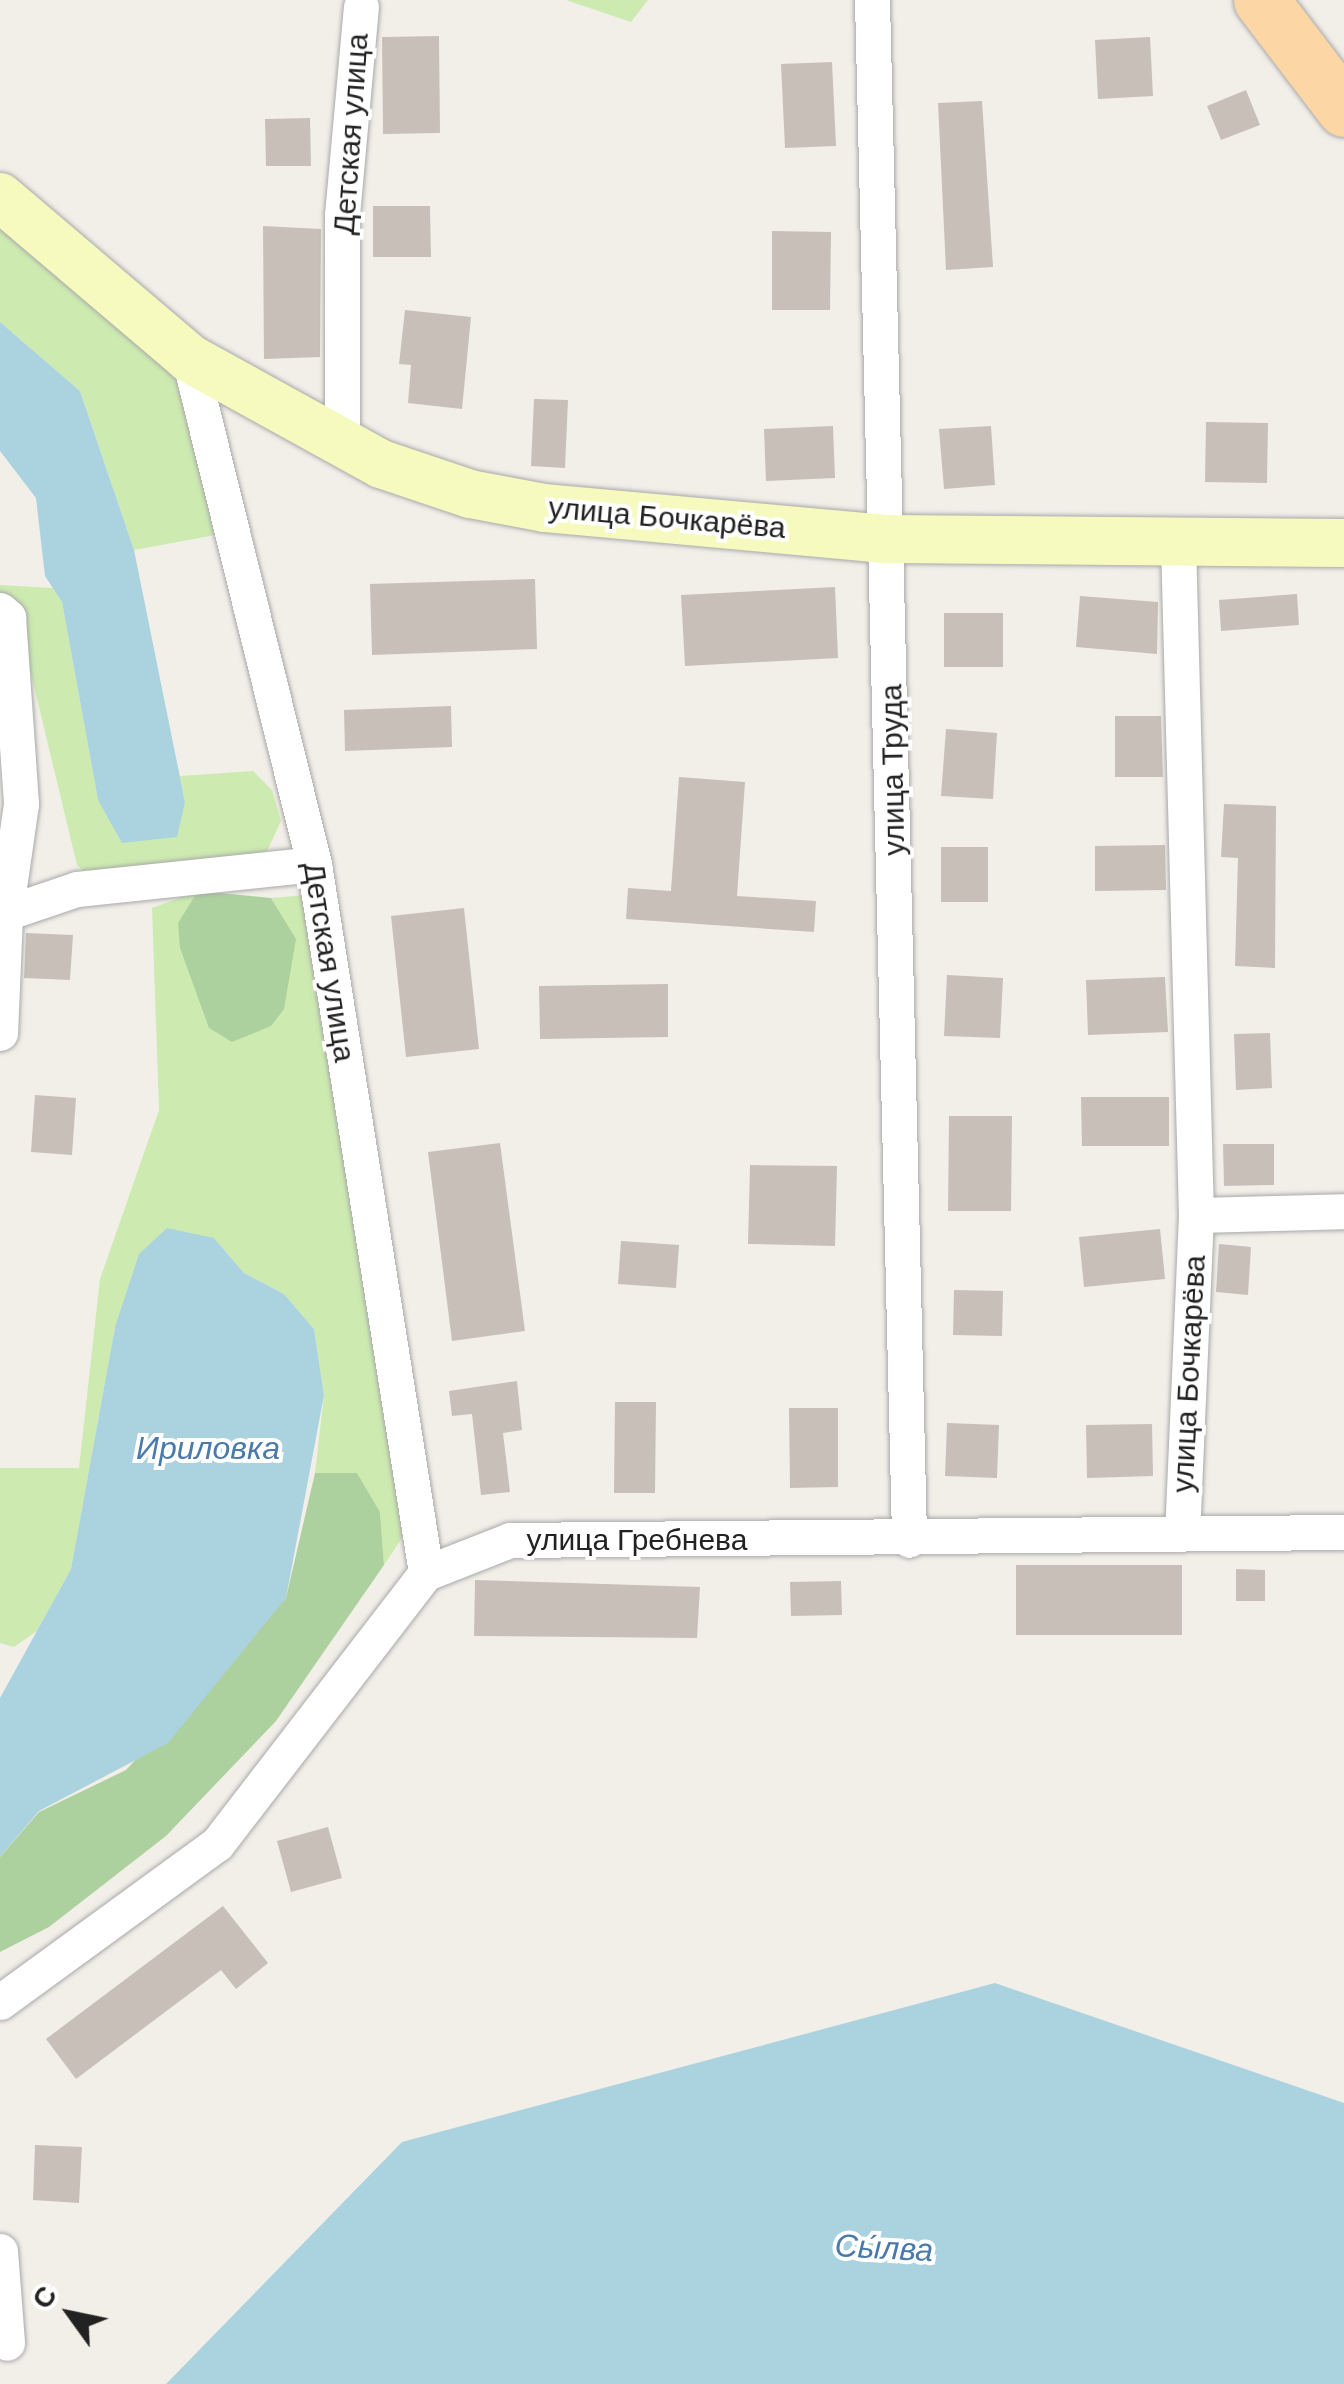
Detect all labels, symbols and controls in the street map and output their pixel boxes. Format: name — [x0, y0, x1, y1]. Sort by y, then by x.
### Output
street label: Детская улица — [326, 32, 376, 236]
street label: улица Бочкарёва — [547, 490, 787, 546]
street label: улица Труда — [874, 684, 912, 856]
street label: Детская улица — [295, 860, 363, 1064]
street label: улица Бочкарёва — [1165, 1254, 1213, 1494]
water label: Ириловка — [136, 1429, 280, 1467]
street label: улица Гребнева — [527, 1522, 747, 1558]
water label: Сы́лва — [834, 2226, 934, 2270]
north arrow — [20, 2264, 120, 2364]
text: С — [23, 2279, 65, 2316]

